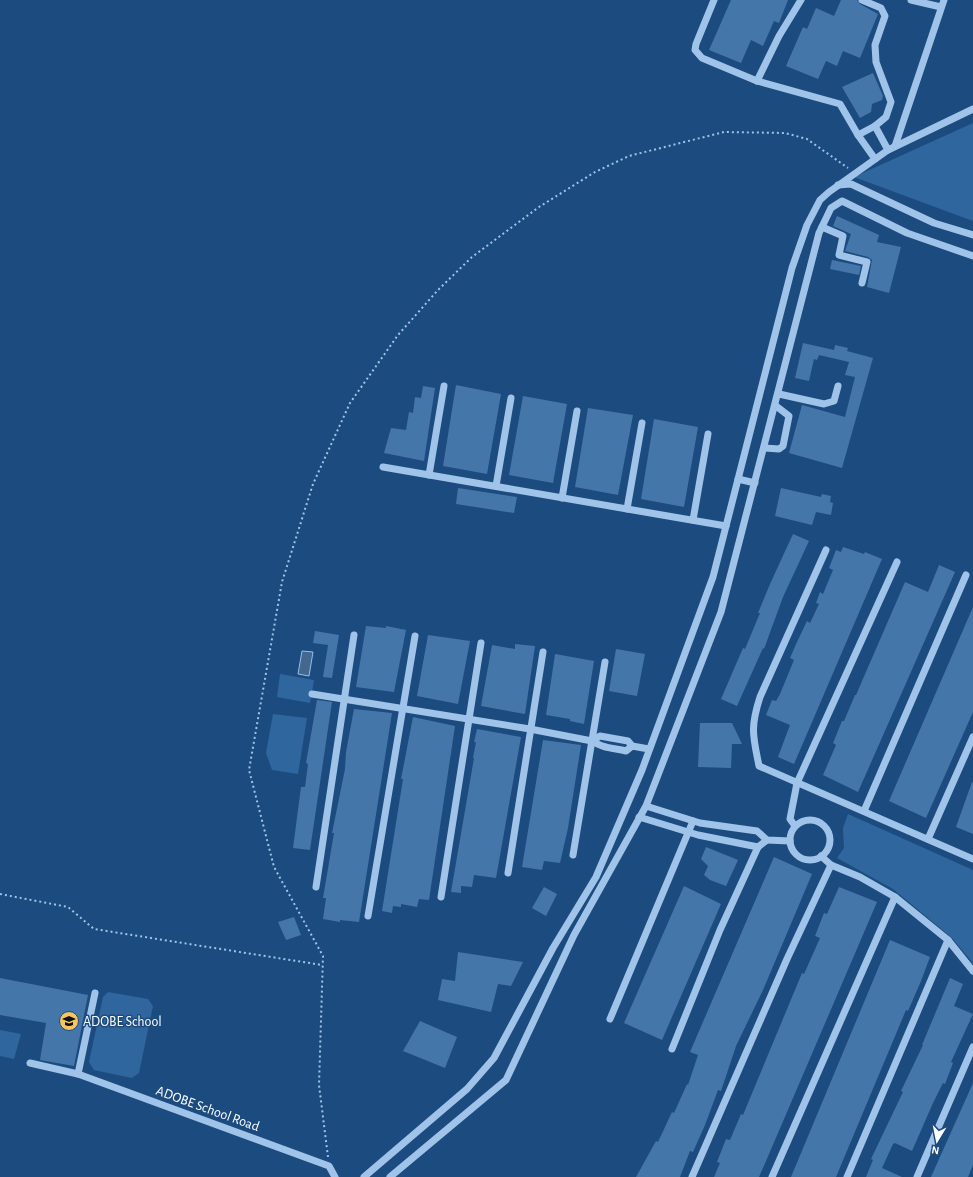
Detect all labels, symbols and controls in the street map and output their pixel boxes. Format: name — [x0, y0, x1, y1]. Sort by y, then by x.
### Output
school or university icon: ADOBE School — [58, 1010, 80, 1032]
place label: ADOBE School — [83, 1015, 162, 1029]
street label: ADOBE School Road — [154, 1084, 261, 1134]
north arrow — [917, 1121, 957, 1161]
text: N — [931, 1144, 940, 1156]

